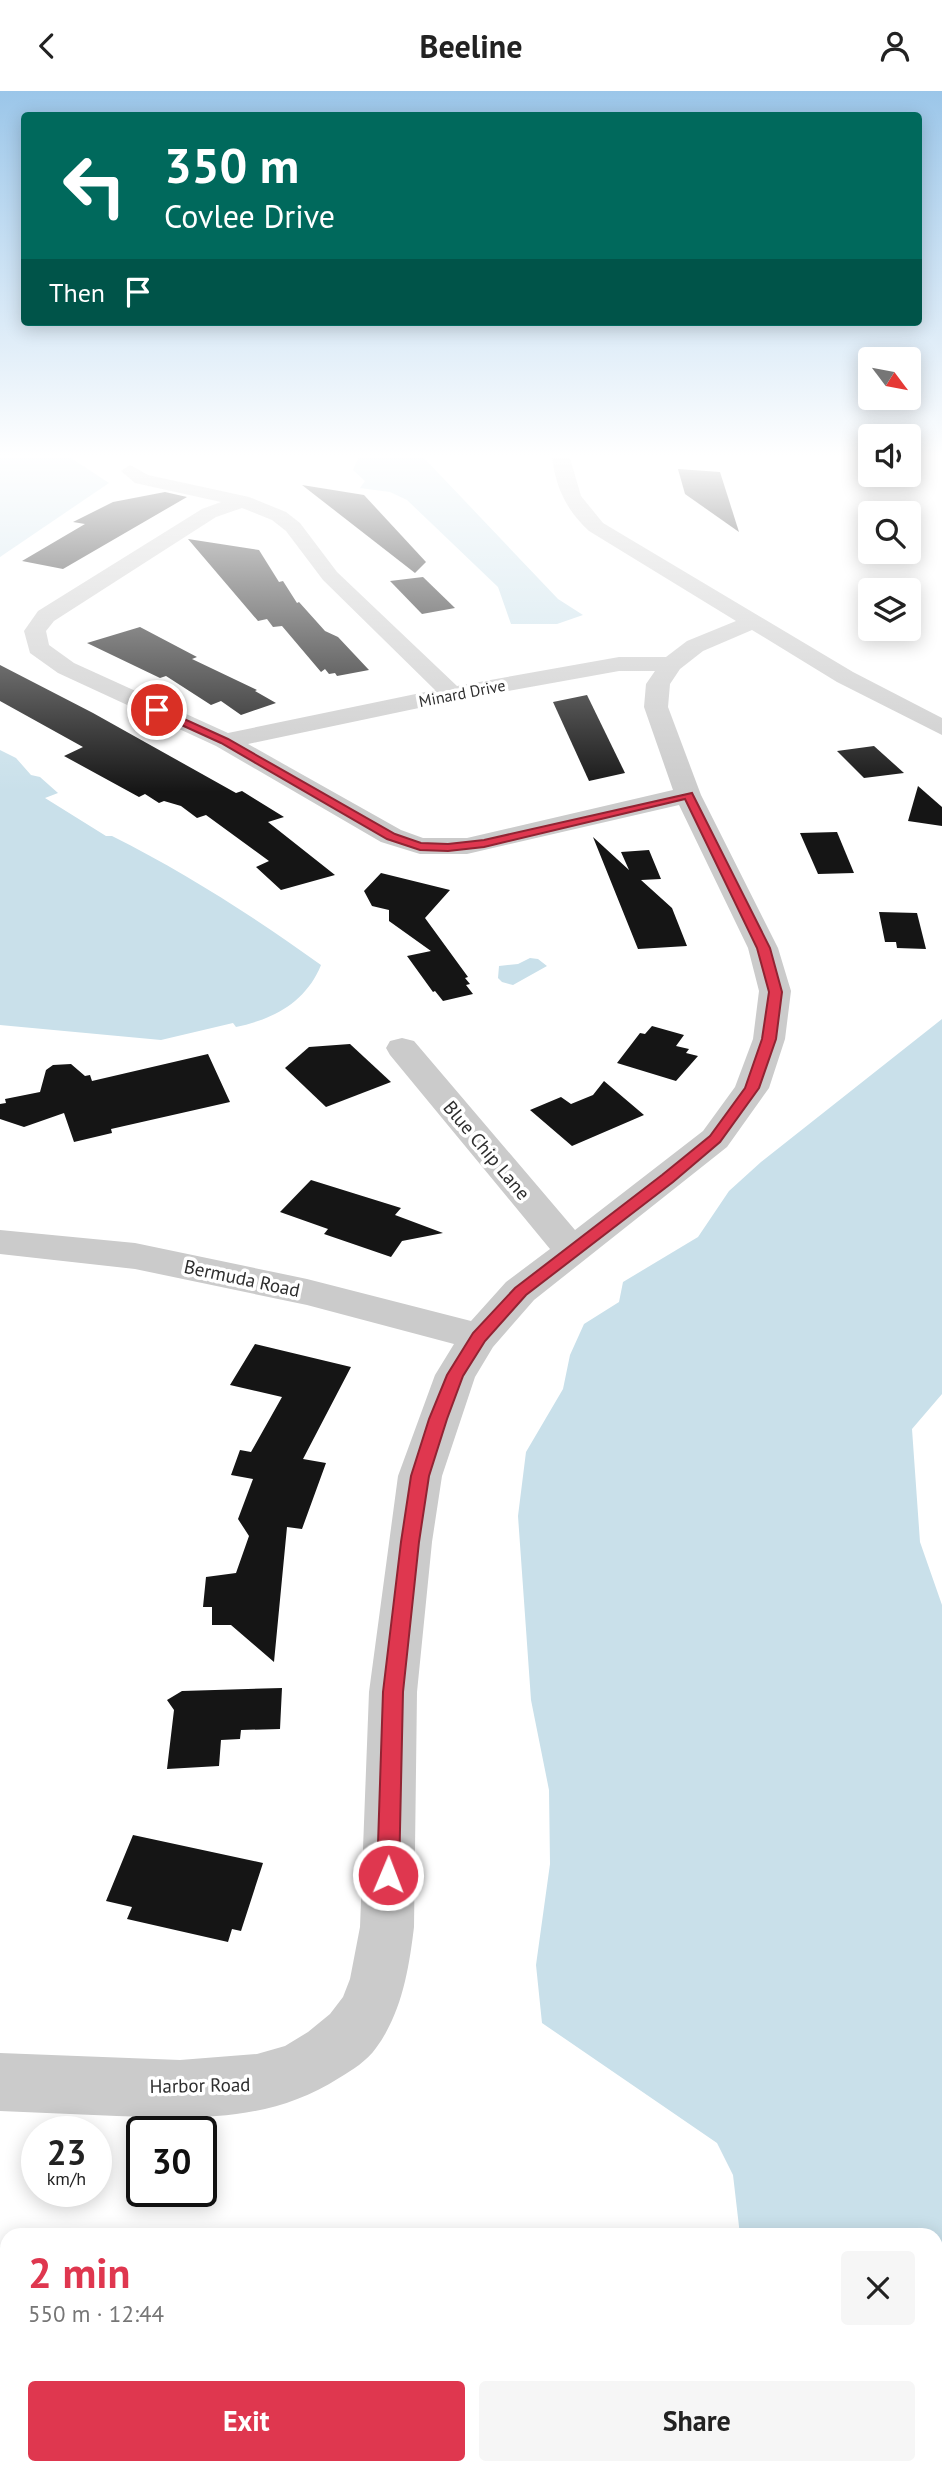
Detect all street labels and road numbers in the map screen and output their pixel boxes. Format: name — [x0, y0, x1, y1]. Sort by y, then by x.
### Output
street label: Minard Drive — [417, 675, 507, 711]
street label: Blue Chip Lane — [439, 1095, 535, 1205]
street label: Bermuda Road — [182, 1254, 302, 1302]
street label: Harbor Road — [149, 2072, 251, 2098]

